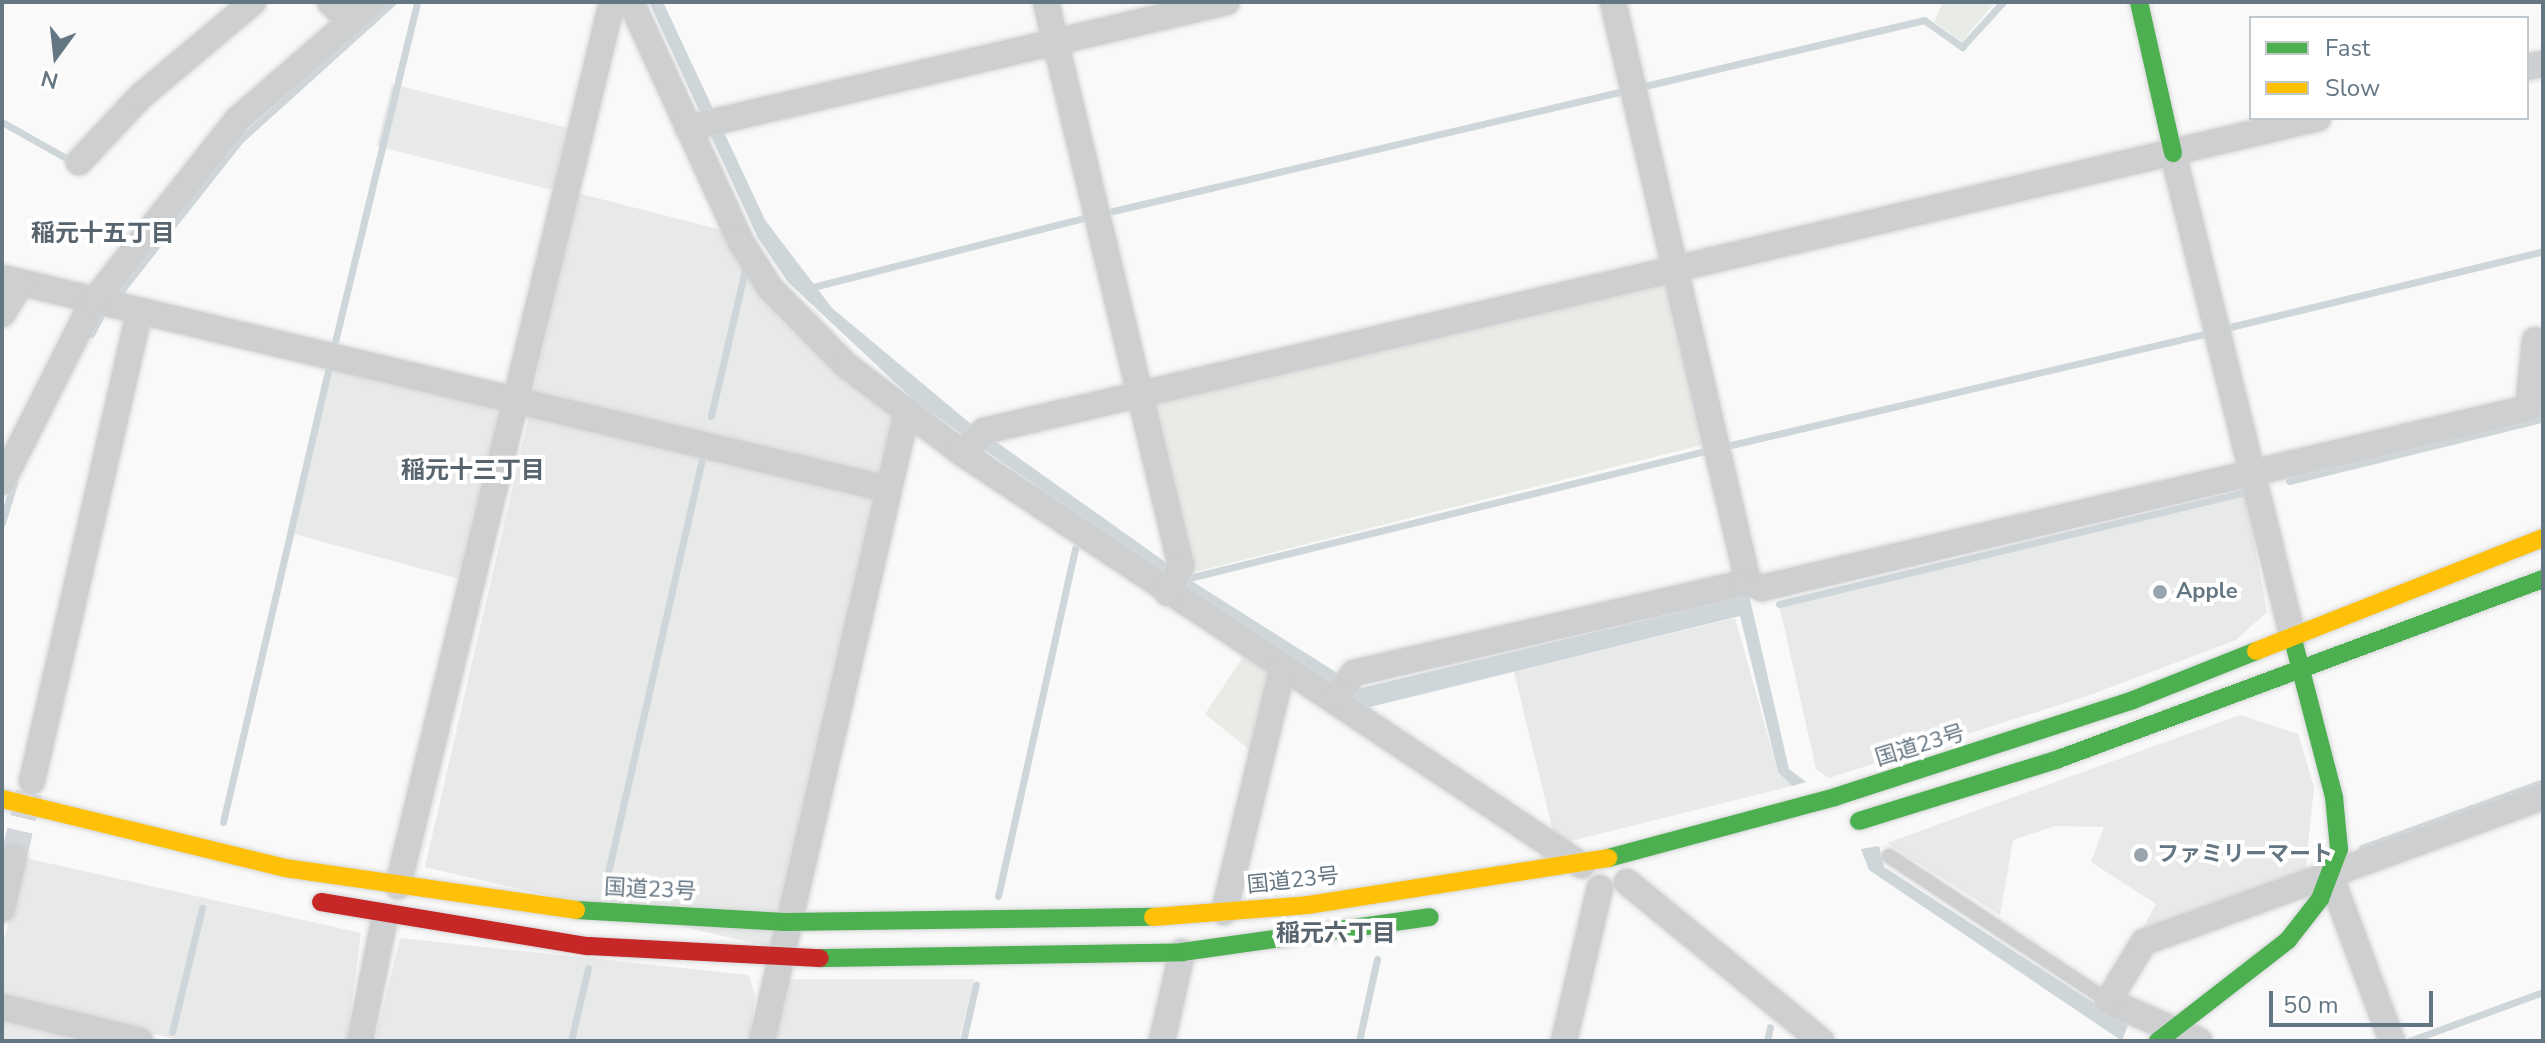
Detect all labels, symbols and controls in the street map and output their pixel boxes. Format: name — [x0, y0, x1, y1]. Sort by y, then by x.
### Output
north arrow — [16, 16, 96, 96]
legend — [2249, 16, 2529, 120]
text: Fast — [2325, 32, 2370, 64]
text: N — [38, 63, 62, 96]
text: Slow — [2325, 72, 2380, 104]
district label: 稲元十五丁目 — [31, 220, 175, 248]
district label: 稲元十三丁目 — [401, 457, 545, 485]
place label: Apple — [2176, 579, 2238, 605]
marker: Apple — [2151, 583, 2169, 601]
street label: 国道23号 — [1872, 720, 1968, 772]
place label: ファミリーマート — [2157, 842, 2333, 868]
marker: ファミリーマート — [2132, 846, 2150, 864]
street label: 国道23号 — [1246, 863, 1340, 899]
street label: 国道23号 — [603, 874, 697, 906]
district label: 稲元六丁目 — [1276, 920, 1396, 948]
scale bar — [2273, 975, 2437, 1025]
text: 50 m — [2283, 989, 2339, 1021]

